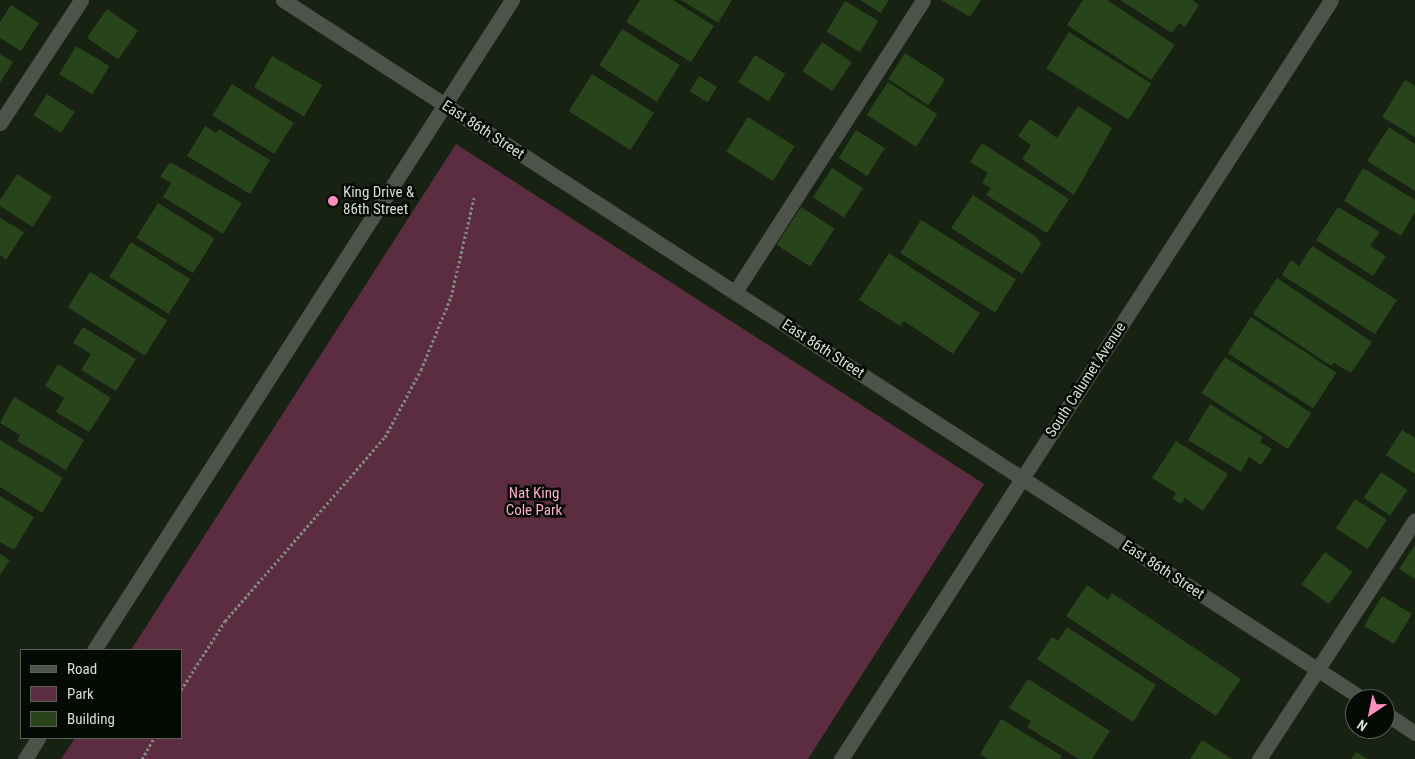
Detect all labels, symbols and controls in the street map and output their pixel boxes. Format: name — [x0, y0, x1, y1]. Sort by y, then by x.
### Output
street label: East 86th Street — [438, 97, 528, 163]
place label: King Drive & 86th Street — [343, 183, 414, 218]
marker: King Drive & 86th Street — [327, 195, 339, 207]
street label: East 86th Street — [778, 316, 868, 382]
street label: South Calumet Avenue — [1042, 319, 1130, 441]
park label: Nat King Cole Park — [506, 484, 562, 519]
street label: East 86th Street — [1118, 537, 1208, 603]
legend — [20, 649, 182, 739]
text: Road — [67, 660, 97, 678]
text: Park — [67, 685, 94, 703]
north arrow — [1345, 689, 1395, 739]
text: Building — [67, 710, 115, 728]
text: N — [1354, 717, 1370, 735]

